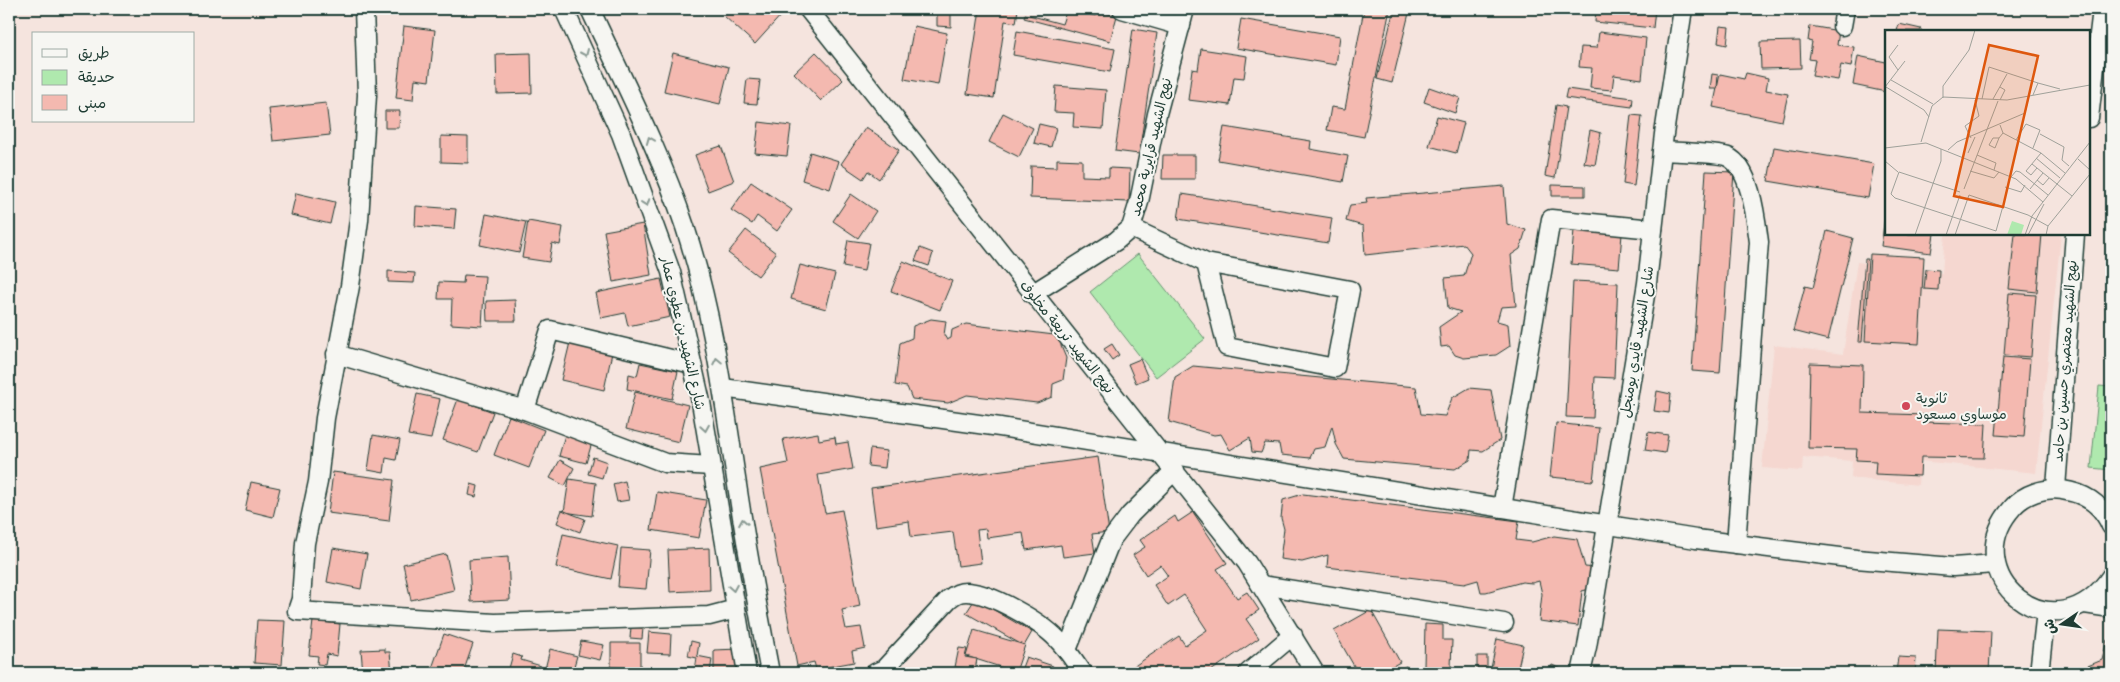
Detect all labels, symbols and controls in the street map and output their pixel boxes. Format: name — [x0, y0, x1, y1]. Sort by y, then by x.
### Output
inset map — [1885, 30, 2090, 235]
legend — [32, 32, 195, 122]
text: طريق — [78, 40, 110, 66]
one-way arrow — [578, 48, 589, 57]
text: حديقة — [78, 64, 115, 90]
street label: نهج الشهيد قرايرية محمد — [1123, 75, 1179, 219]
text: مبنى — [78, 90, 106, 116]
one-way arrow — [645, 136, 656, 145]
one-way arrow — [640, 199, 650, 207]
street label: شارع الشهيد بن عطوي عمار — [653, 253, 713, 412]
street label: نهج الشهيد معنصري حسين بن حامد — [2045, 259, 2085, 463]
street label: شارع الشهيد قايدي بومنجل — [1613, 264, 1661, 420]
street label: نهج الشهيد تريعة مخلوف — [1013, 274, 1121, 400]
one-way arrow — [713, 357, 723, 366]
place label: ثانوية موساوي مسعود — [1916, 386, 2007, 427]
marker: ثانوية موساوي مسعود — [1900, 400, 1912, 412]
one-way arrow — [699, 424, 710, 432]
one-way arrow — [739, 517, 749, 526]
one-way arrow — [727, 584, 737, 592]
north arrow — [2038, 600, 2088, 650]
text: ش — [2036, 616, 2064, 637]

